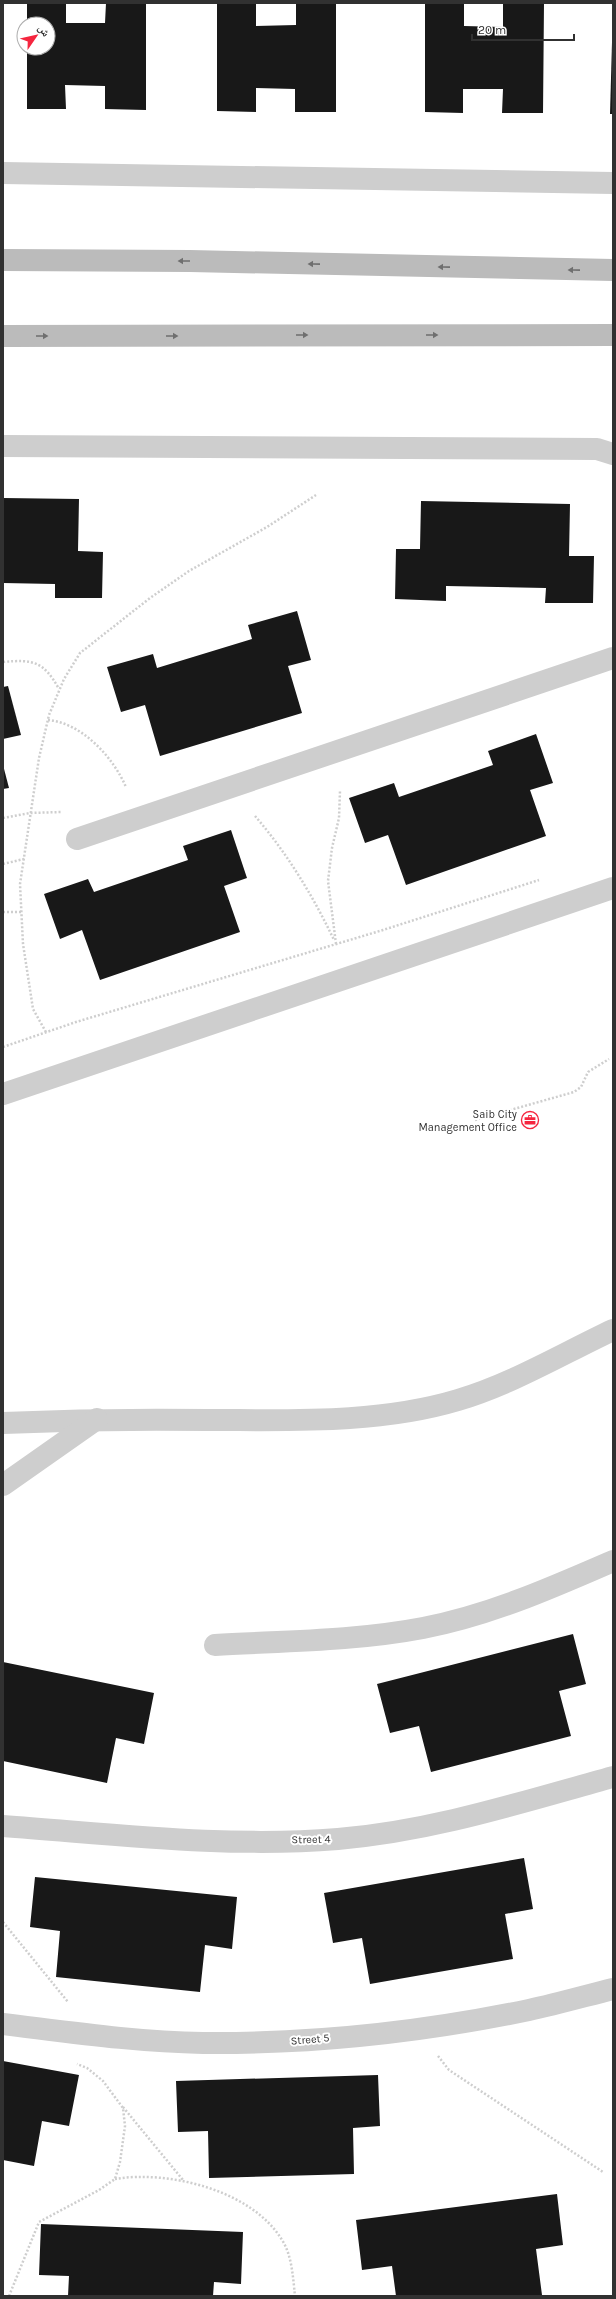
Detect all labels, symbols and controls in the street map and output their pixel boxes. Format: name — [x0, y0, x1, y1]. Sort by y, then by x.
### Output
north arrow — [16, 16, 56, 56]
scale bar — [472, 16, 574, 42]
text: ش — [34, 22, 53, 40]
text: 20 m — [478, 23, 506, 37]
one-way arrow — [177, 258, 190, 264]
one-way arrow — [307, 261, 320, 267]
one-way arrow — [437, 264, 450, 270]
one-way arrow — [568, 266, 580, 273]
one-way arrow — [296, 332, 309, 338]
one-way arrow — [426, 332, 439, 338]
one-way arrow — [36, 333, 49, 339]
one-way arrow — [166, 333, 179, 339]
place label: Saib City Management Office — [419, 1108, 517, 1134]
office icon: Saib City Management Office — [520, 1110, 540, 1130]
street label: Street 4 — [291, 1833, 331, 1846]
street label: Street 5 — [290, 2031, 330, 2048]

